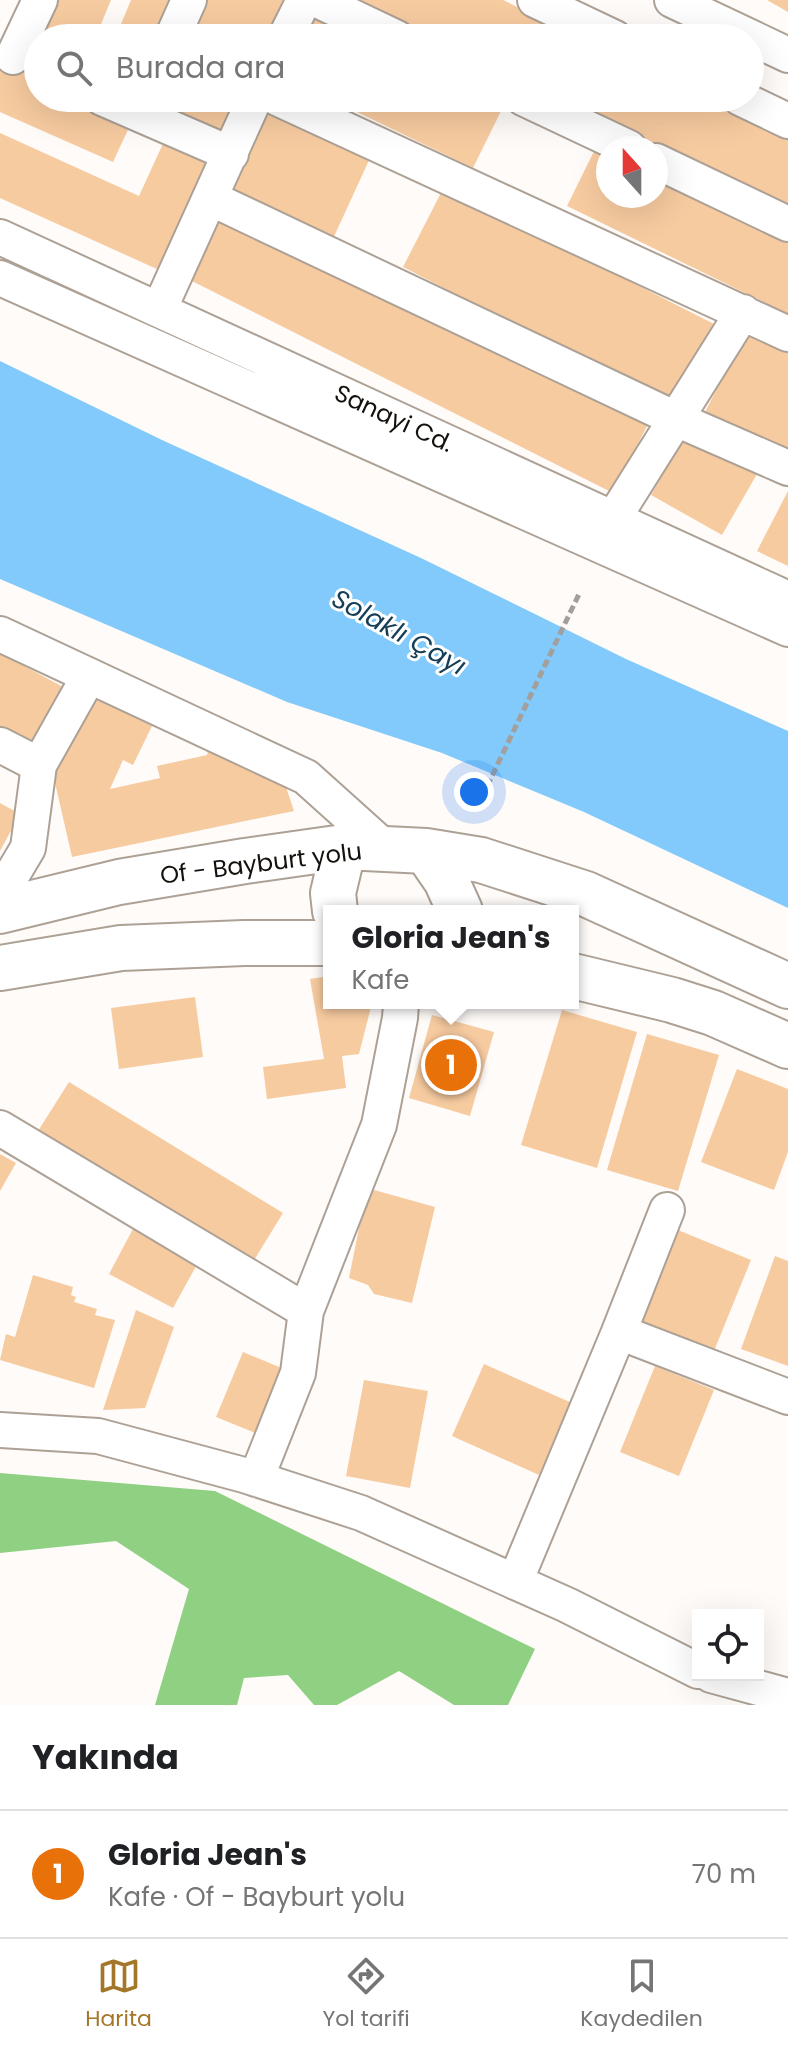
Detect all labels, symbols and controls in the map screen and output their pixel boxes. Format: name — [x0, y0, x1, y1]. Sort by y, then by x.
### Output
search box — [24, 24, 764, 112]
icon: search — [52, 46, 96, 90]
text: Burada ara — [116, 46, 285, 89]
north arrow — [596, 136, 668, 208]
street label: Sanayi Cd. — [329, 376, 459, 460]
water label: Solaklı Çayı — [325, 580, 473, 684]
your location — [454, 772, 494, 812]
street label: Of - Bayburt yolu — [158, 834, 364, 892]
popup — [323, 905, 579, 1009]
text: Gloria Jean's — [351, 916, 551, 959]
text: Kafe — [351, 962, 409, 998]
pin: 1 — [425, 1035, 477, 1095]
map controls — [692, 1609, 764, 1681]
button: locate — [692, 1609, 764, 1681]
text: Yakında — [32, 1733, 179, 1781]
text: Gloria Jean's — [108, 1833, 307, 1876]
text: 1 — [53, 1856, 63, 1892]
text: 70 m — [692, 1856, 756, 1892]
text: Kafe · Of - Bayburt yolu — [108, 1879, 405, 1915]
tab: Harita — [85, 1954, 152, 2035]
tab: Yol tarifi — [322, 1954, 410, 2035]
tab: Kaydedilen — [580, 1954, 703, 2035]

